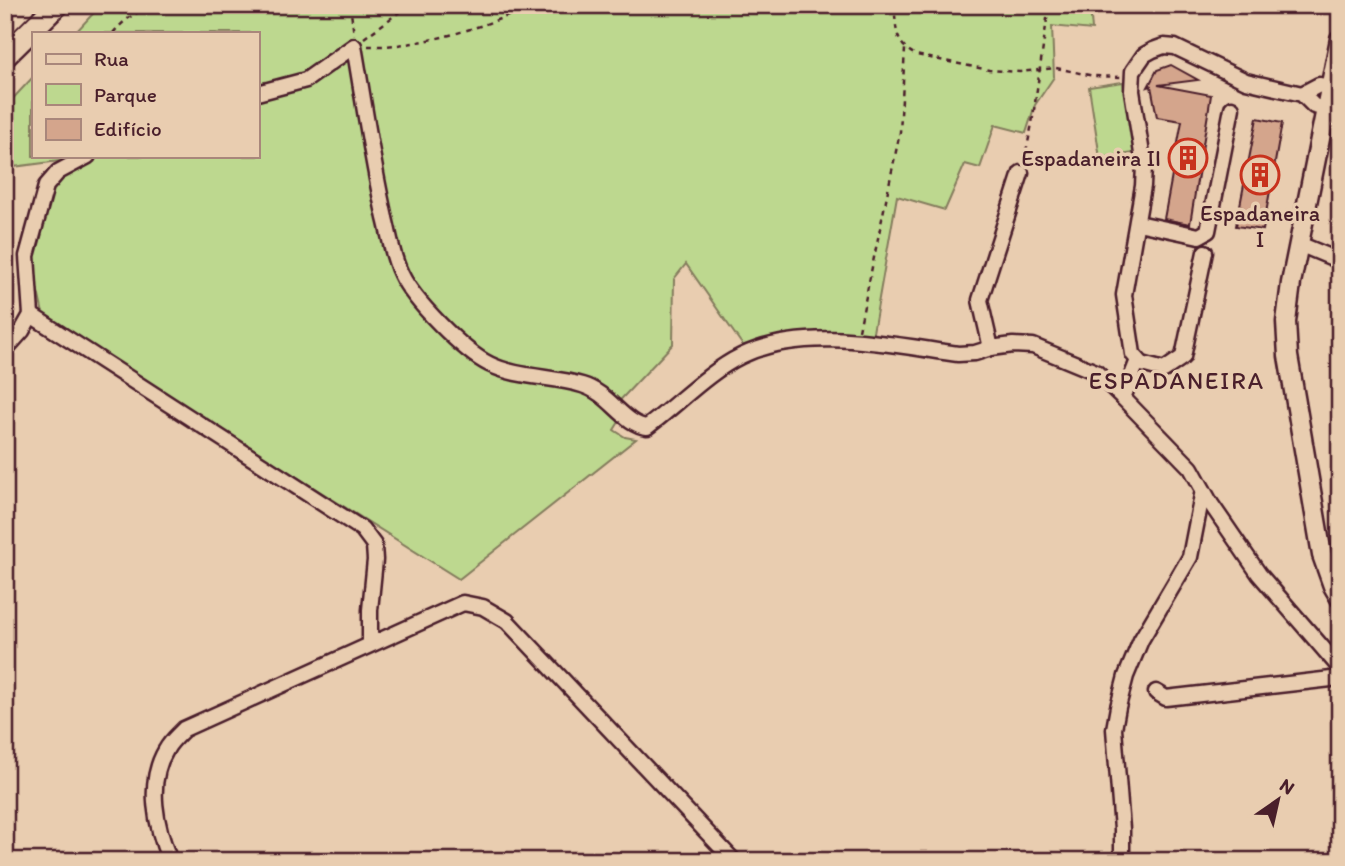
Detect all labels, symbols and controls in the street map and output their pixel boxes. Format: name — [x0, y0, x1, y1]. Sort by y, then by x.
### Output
legend — [32, 32, 259, 158]
text: Rua — [94, 46, 129, 71]
text: Parque — [94, 82, 157, 107]
text: Edifício — [94, 116, 162, 141]
building icon: Espadaneira II — [1167, 137, 1209, 179]
place label: Espadaneira II — [1021, 144, 1161, 172]
building icon: Espadaneira I — [1239, 154, 1281, 196]
place label: Espadaneira I — [1200, 199, 1320, 253]
district label: ESPADANEIRA — [1089, 366, 1265, 395]
north arrow — [1244, 764, 1314, 834]
text: N — [1275, 773, 1299, 799]

